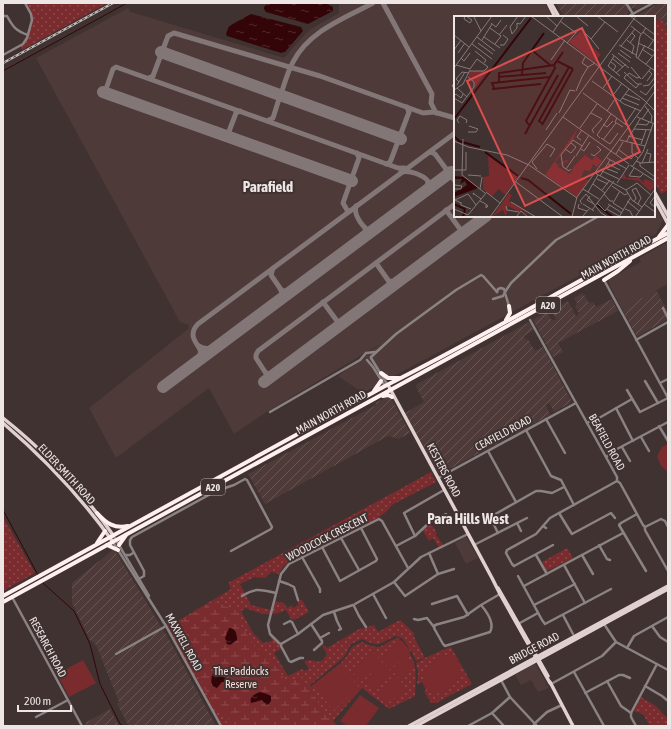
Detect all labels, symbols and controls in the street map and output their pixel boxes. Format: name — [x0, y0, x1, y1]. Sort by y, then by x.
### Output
inset map — [454, 16, 655, 217]
district label: Parafield — [243, 178, 293, 195]
street label: MAIN NORTH ROAD — [579, 233, 653, 281]
road number: A20 — [536, 297, 560, 313]
street label: MAIN NORTH ROAD — [294, 388, 368, 436]
street label: BEAFIELD ROAD — [587, 412, 627, 472]
street label: CEAFIELD ROAD — [473, 413, 533, 453]
street label: ELDER SMITH ROAD — [36, 441, 98, 507]
street label: KESTERS ROAD — [425, 441, 463, 499]
road number: A20 — [201, 479, 225, 495]
district label: Para Hills West — [427, 510, 509, 527]
street label: WOODCOCK CRESCENT — [284, 511, 370, 563]
street label: MAXWELL ROAD — [163, 611, 205, 673]
street label: RESEARCH ROAD — [27, 615, 69, 679]
street label: BRIDGE ROAD — [507, 630, 561, 666]
park label: The Paddocks Reserve — [213, 665, 269, 690]
scale bar — [18, 687, 71, 713]
text: 200 m — [24, 694, 51, 708]

